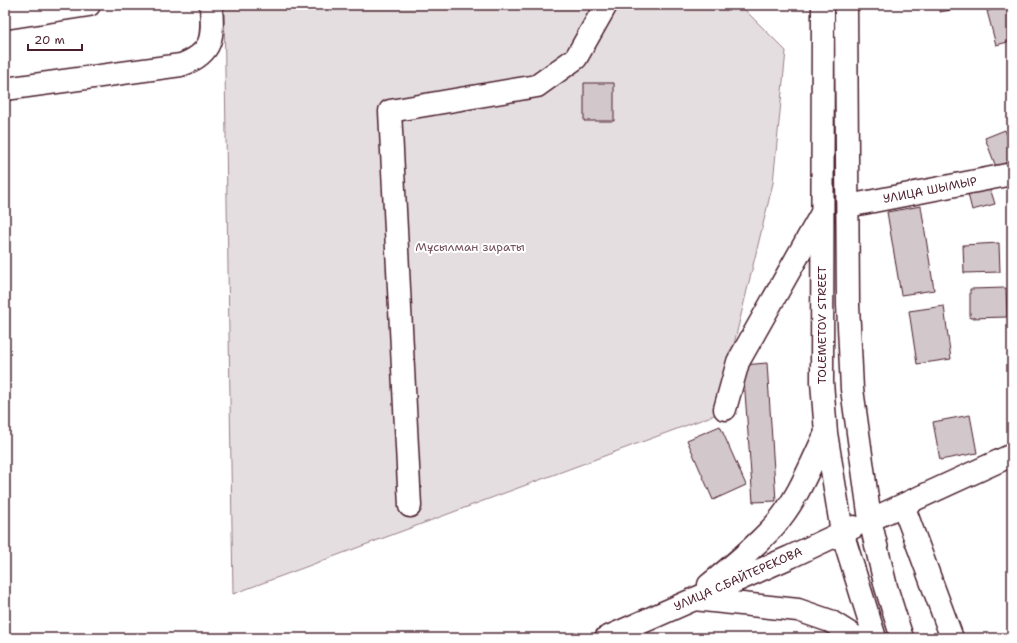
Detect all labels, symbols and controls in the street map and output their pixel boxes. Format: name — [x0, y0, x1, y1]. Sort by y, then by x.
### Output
scale bar — [28, 26, 82, 52]
text: 20 m — [34, 32, 65, 48]
street label: УЛИЦА ШЫМЫР — [882, 173, 978, 207]
park label: Мұсылман зираты — [415, 239, 525, 255]
street label: TOLEMETOV STREET — [814, 265, 830, 384]
street label: УЛИЦА С.БАЙТЕРЕКОВА — [671, 543, 805, 615]

